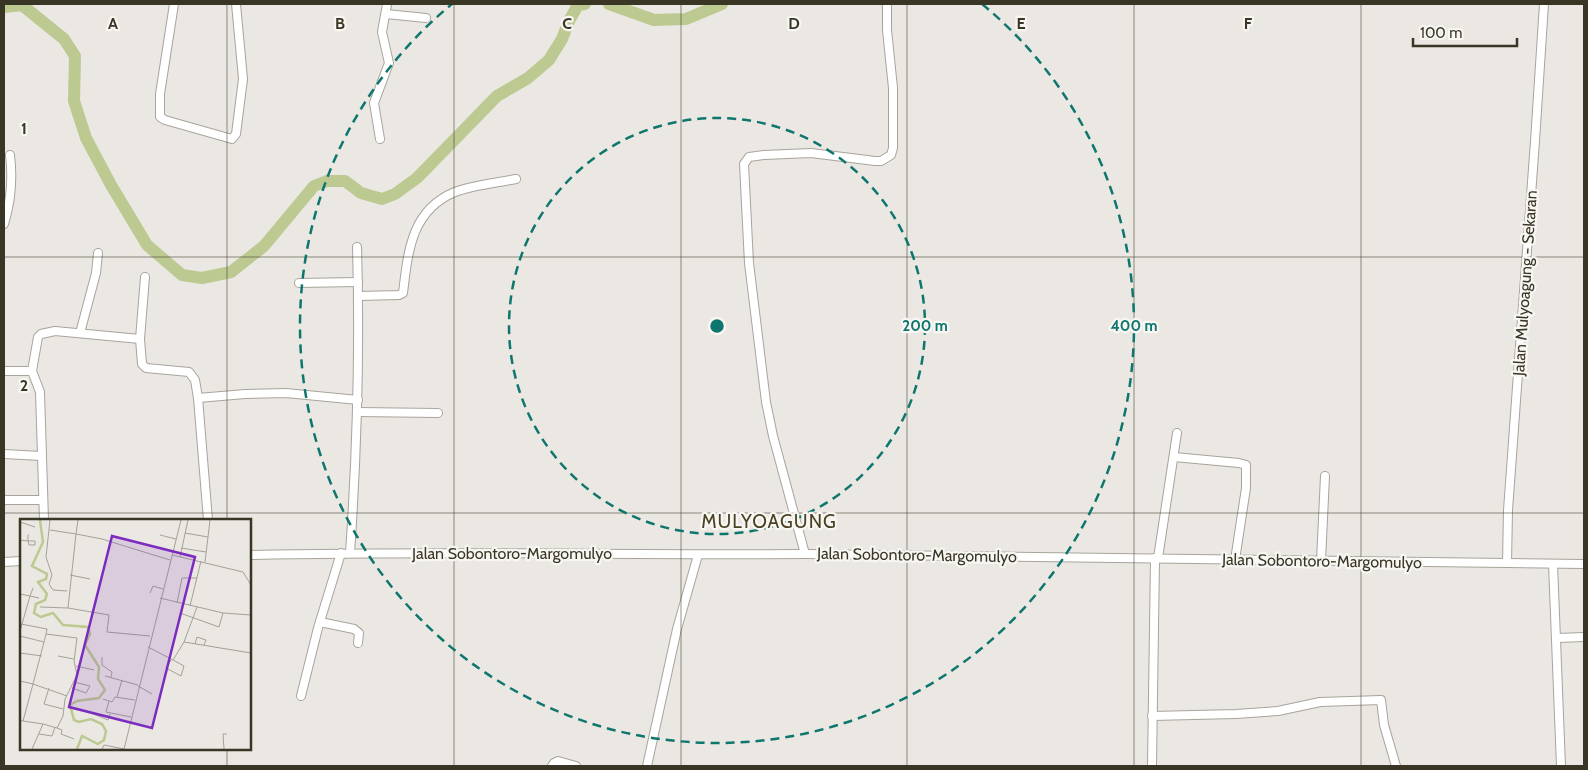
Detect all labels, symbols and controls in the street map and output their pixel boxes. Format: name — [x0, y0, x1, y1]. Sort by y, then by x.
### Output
text: A — [108, 14, 118, 33]
text: B — [335, 14, 345, 33]
text: C — [562, 14, 572, 33]
text: D — [788, 14, 800, 33]
text: E — [1016, 14, 1026, 33]
text: F — [1244, 14, 1253, 33]
scale bar — [1413, 15, 1517, 47]
text: 100 m — [1420, 24, 1462, 42]
text: 1 — [21, 119, 27, 138]
street label: Jalan Mulyoagung - Sekaran — [1509, 190, 1541, 377]
centre of rings — [708, 317, 726, 335]
text: 200 m — [902, 317, 948, 335]
text: 400 m — [1111, 317, 1157, 335]
text: 2 — [20, 376, 28, 395]
district label: MULYOAGUNG — [701, 510, 837, 533]
inset map — [20, 519, 251, 750]
street label: Jalan Sobontoro-Margomulyo — [411, 544, 612, 563]
street label: Jalan Sobontoro-Margomulyo — [816, 544, 1017, 566]
street label: Jalan Sobontoro-Margomulyo — [1221, 550, 1422, 572]

